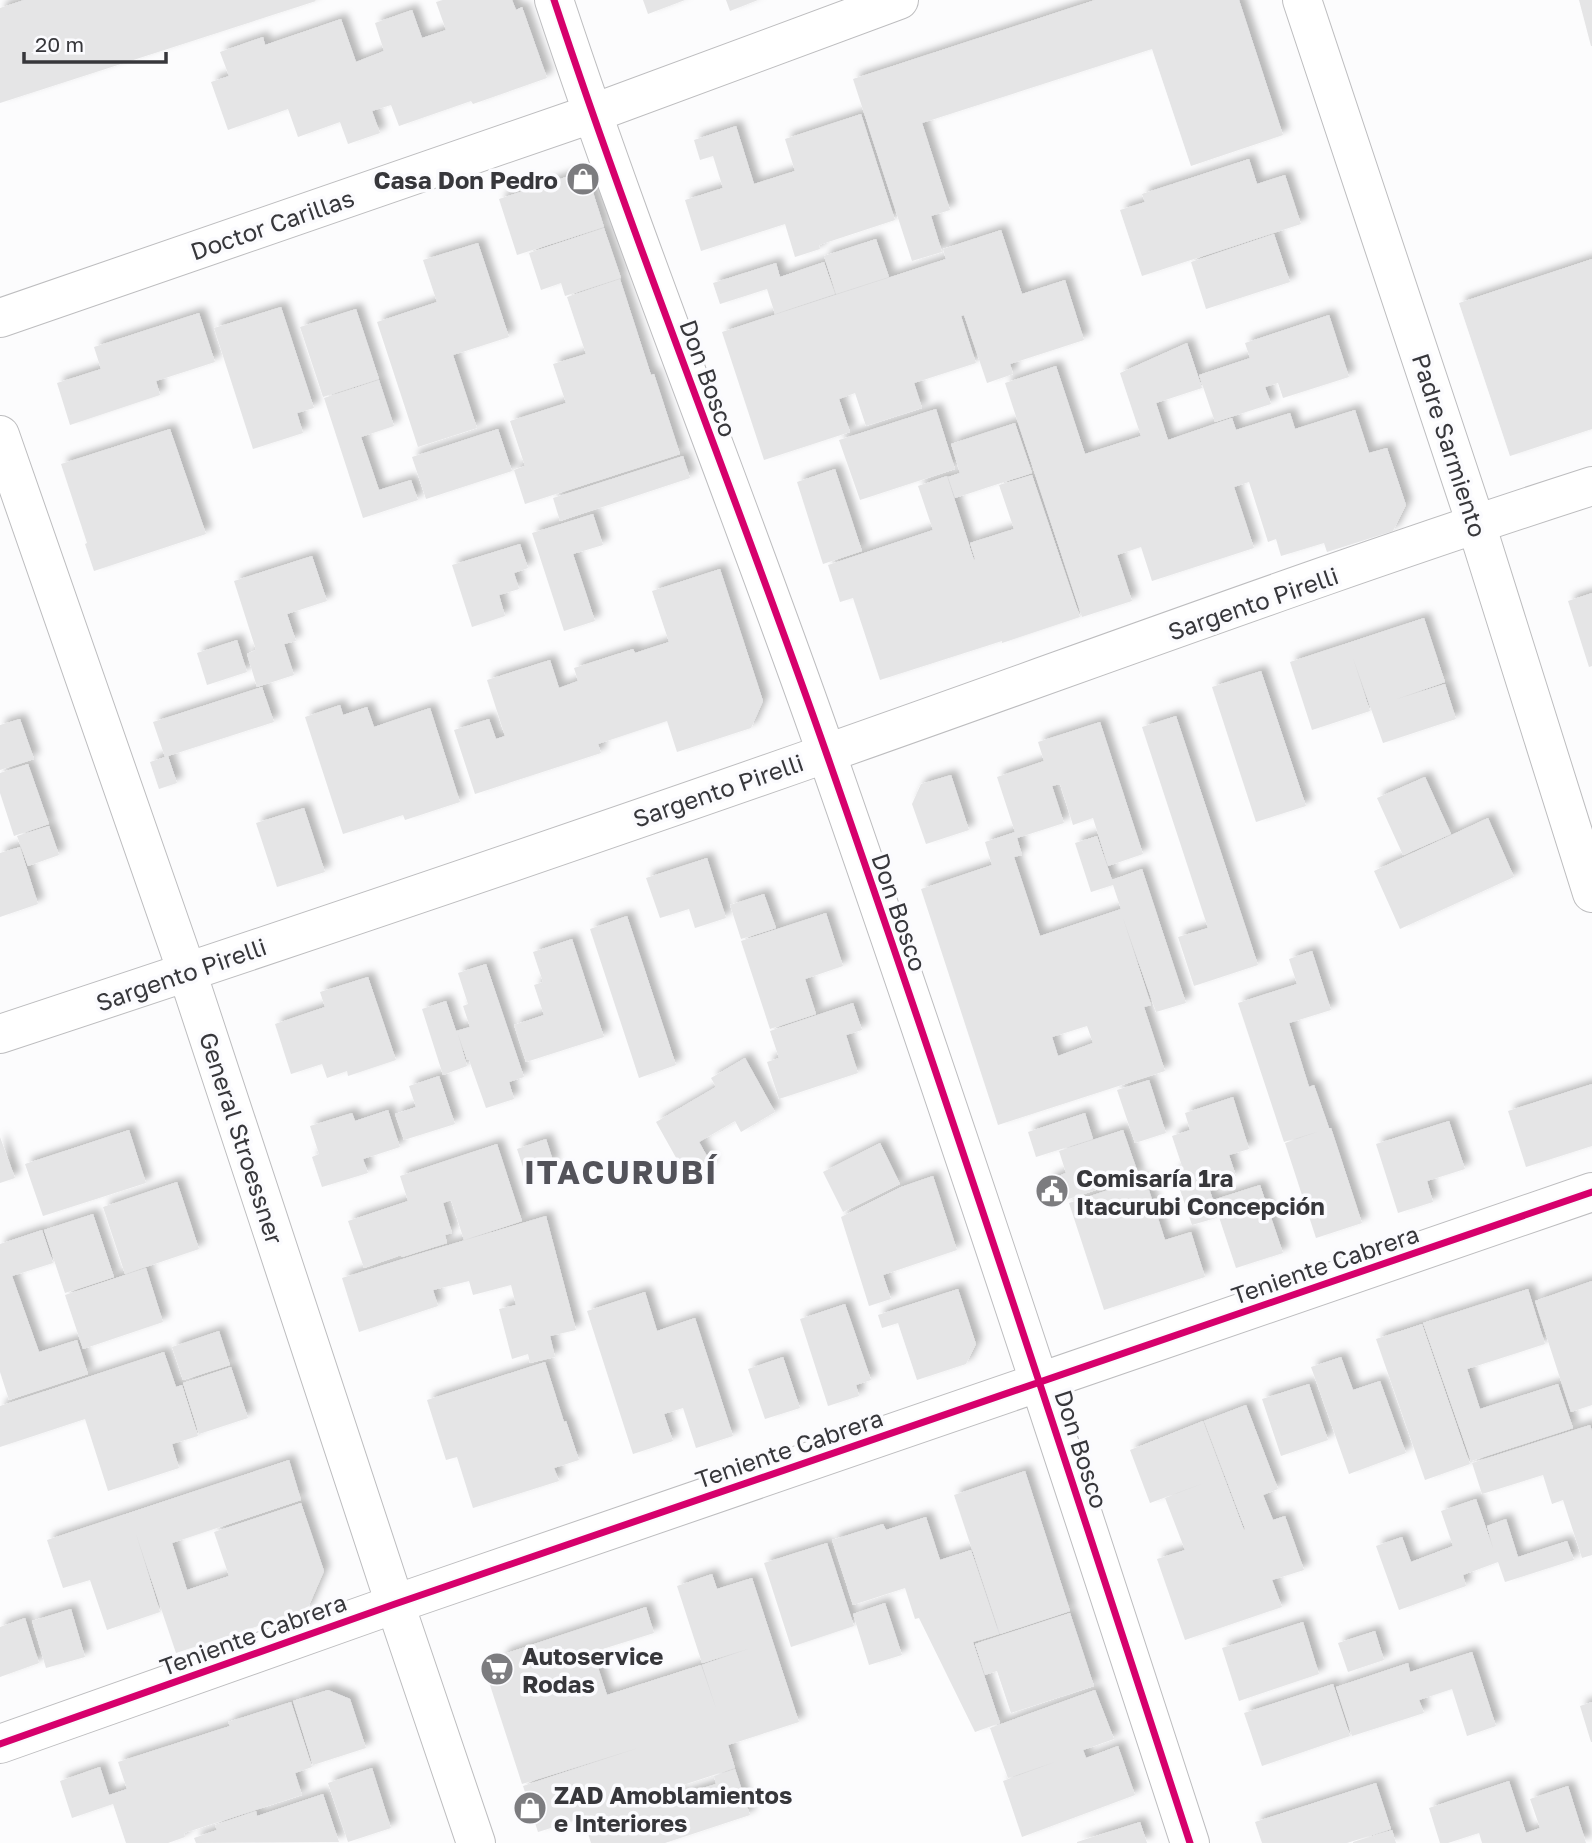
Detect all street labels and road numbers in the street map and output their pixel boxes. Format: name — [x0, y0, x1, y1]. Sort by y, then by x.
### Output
street label: Doctor Carillas — [186, 182, 358, 266]
street label: Don Bosco — [674, 315, 744, 441]
street label: Padre Sarmiento — [1407, 350, 1493, 540]
street label: Sargento Pirelli — [1164, 560, 1342, 646]
street label: Sargento Pirelli — [629, 747, 807, 833]
street label: Don Bosco — [866, 849, 934, 975]
street label: Sargento Pirelli — [92, 931, 270, 1017]
street label: General Stroessner — [194, 1028, 290, 1248]
street label: Teniente Cabrera — [1228, 1218, 1422, 1310]
street label: Don Bosco — [1049, 1386, 1115, 1512]
street label: Teniente Cabrera — [692, 1402, 886, 1494]
street label: Teniente Cabrera — [156, 1587, 350, 1681]

